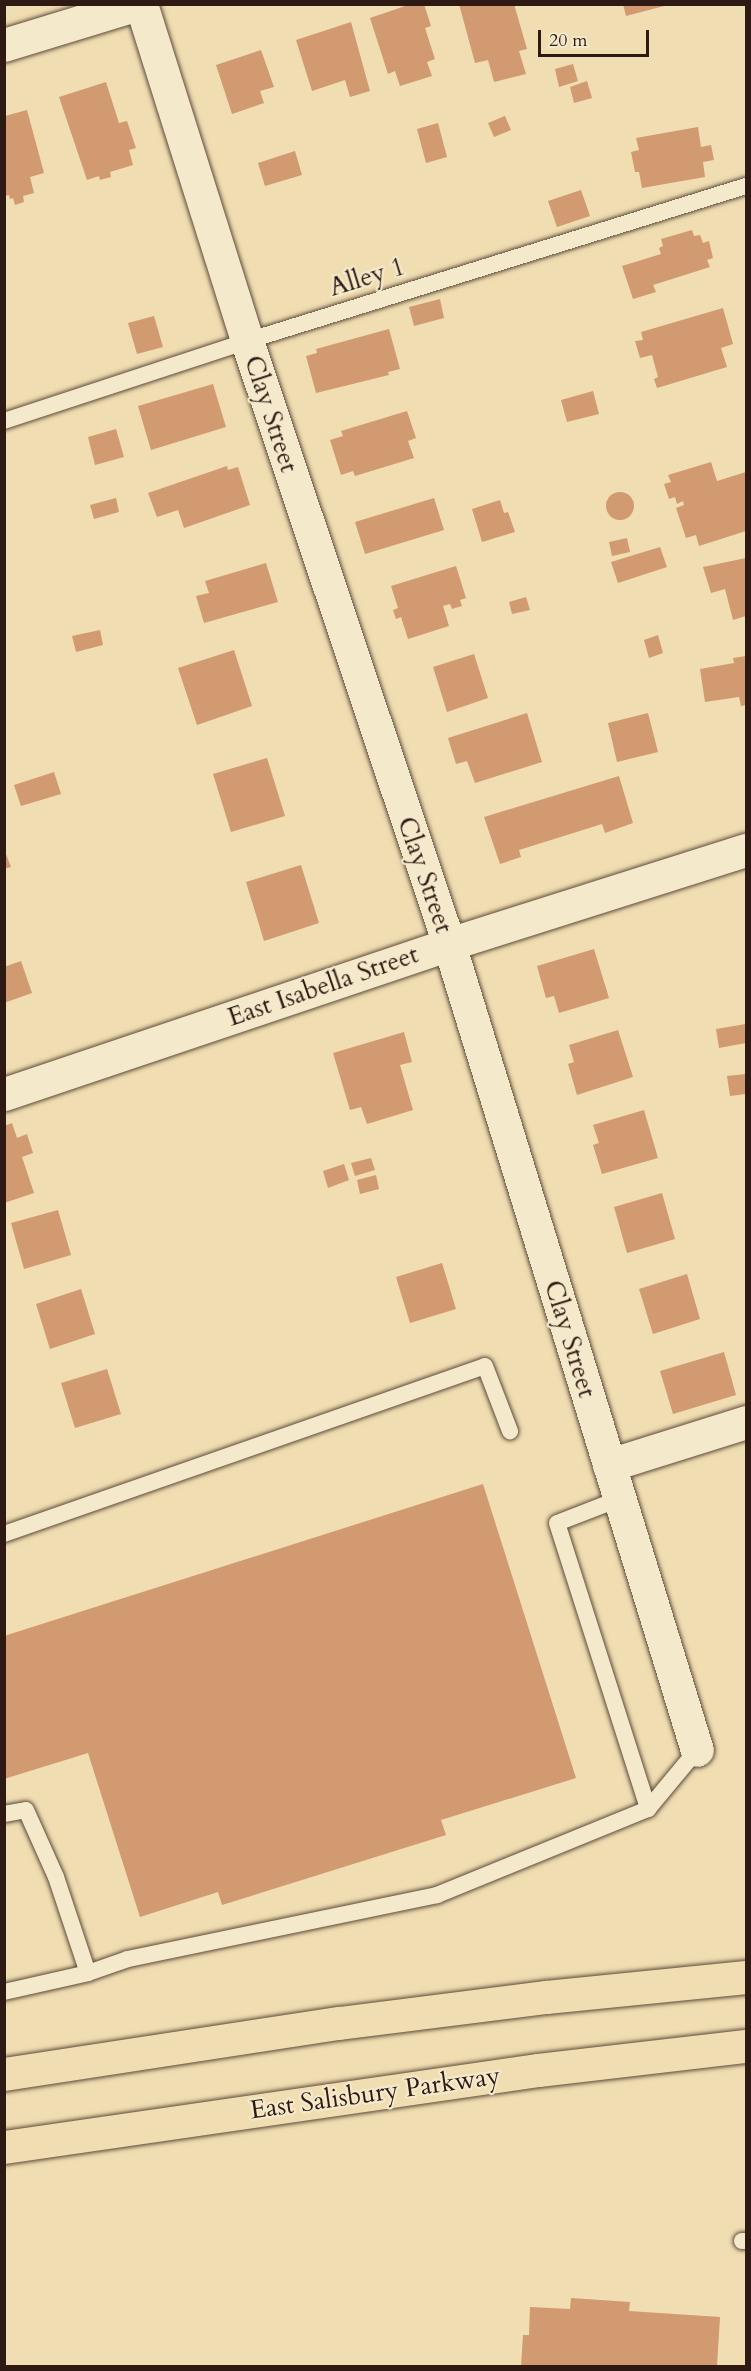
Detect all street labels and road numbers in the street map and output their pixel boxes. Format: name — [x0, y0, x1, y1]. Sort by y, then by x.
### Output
street label: Alley 1 — [325, 251, 409, 303]
street label: Clay Street — [237, 352, 305, 476]
street label: Clay Street — [391, 813, 459, 937]
street label: East Isabella Street — [223, 939, 423, 1033]
street label: Clay Street — [537, 1277, 603, 1401]
street label: East Salisbury Parkway — [248, 2060, 502, 2126]

